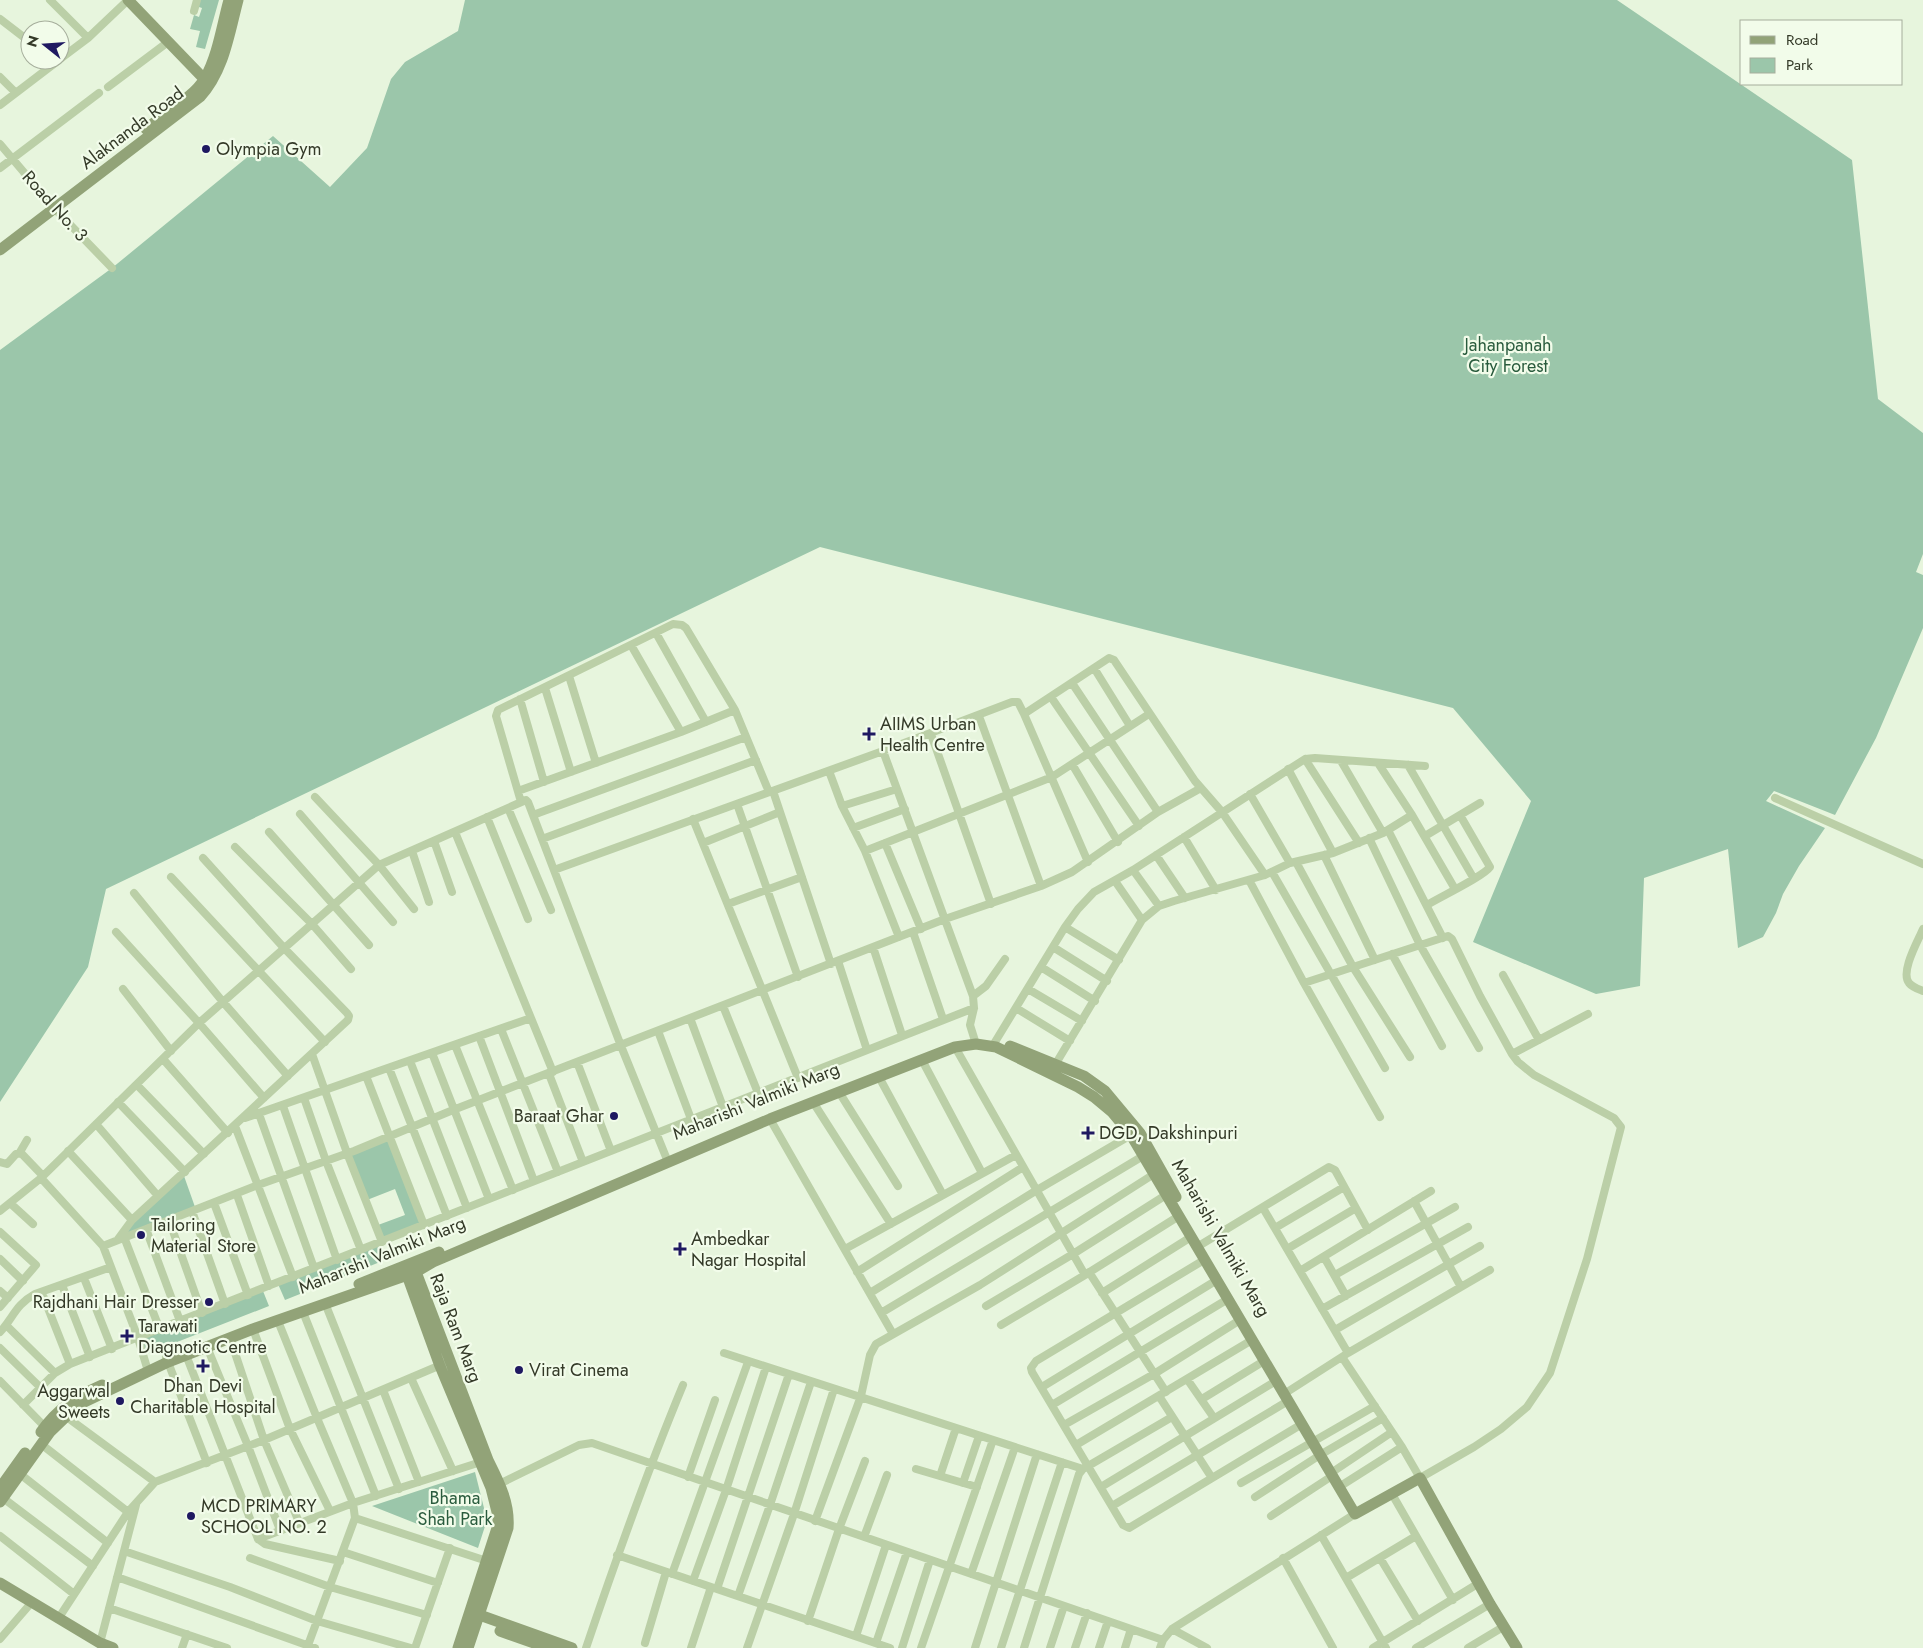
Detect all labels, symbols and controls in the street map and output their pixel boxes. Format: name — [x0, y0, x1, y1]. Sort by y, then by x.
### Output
north arrow — [20, 20, 70, 70]
legend — [1740, 20, 1903, 85]
text: Road — [1786, 29, 1818, 51]
text: N — [21, 33, 44, 49]
text: Park — [1786, 54, 1813, 76]
street label: Alaknanda Road — [75, 81, 189, 175]
place label: Olympia Gym — [216, 136, 322, 162]
marker: Olympia Gym — [200, 143, 212, 155]
street label: Road No. 3 — [16, 165, 94, 247]
park label: Jahanpanah City Forest — [1462, 332, 1552, 379]
place label: AIIMS Urban Health Centre — [880, 711, 985, 758]
marker: AIIMS Urban Health Centre — [862, 727, 876, 741]
street label: Maharishi Valmiki Marg — [669, 1056, 843, 1146]
place label: Baraat Ghar — [514, 1103, 605, 1129]
marker: Baraat Ghar — [608, 1110, 620, 1122]
place label: DGD, Dakshinpuri — [1099, 1120, 1238, 1146]
marker: DGD, Dakshinpuri — [1081, 1126, 1095, 1140]
street label: Maharishi Valmiki Marg — [1165, 1154, 1277, 1322]
street label: Maharishi Valmiki Marg — [295, 1210, 469, 1300]
place label: Tailoring Material Store — [151, 1212, 256, 1259]
place label: Ambedkar Nagar Hospital — [691, 1226, 806, 1273]
marker: Tailoring Material Store — [135, 1229, 147, 1241]
marker: Ambedkar Nagar Hospital — [673, 1242, 687, 1256]
street label: Raja Ram Marg — [423, 1270, 489, 1386]
place label: Rajdhani Hair Dresser — [33, 1289, 200, 1315]
marker: Rajdhani Hair Dresser — [203, 1296, 215, 1308]
place label: Tarawati Diagnotic Centre — [138, 1313, 267, 1360]
marker: Tarawati Diagnotic Centre — [120, 1329, 134, 1343]
place label: Virat Cinema — [529, 1357, 629, 1383]
marker: Dhan Devi Charitable Hospital — [196, 1359, 210, 1373]
marker: Virat Cinema — [513, 1364, 525, 1376]
place label: Dhan Devi Charitable Hospital — [130, 1373, 276, 1420]
place label: Aggarwal Sweets — [37, 1378, 110, 1425]
marker: Aggarwal Sweets — [114, 1395, 126, 1407]
park label: Bhama Shah Park — [418, 1485, 493, 1532]
place label: MCD PRIMARY SCHOOL NO. 2 — [201, 1493, 327, 1540]
marker: MCD PRIMARY SCHOOL NO. 2 — [185, 1510, 197, 1522]

